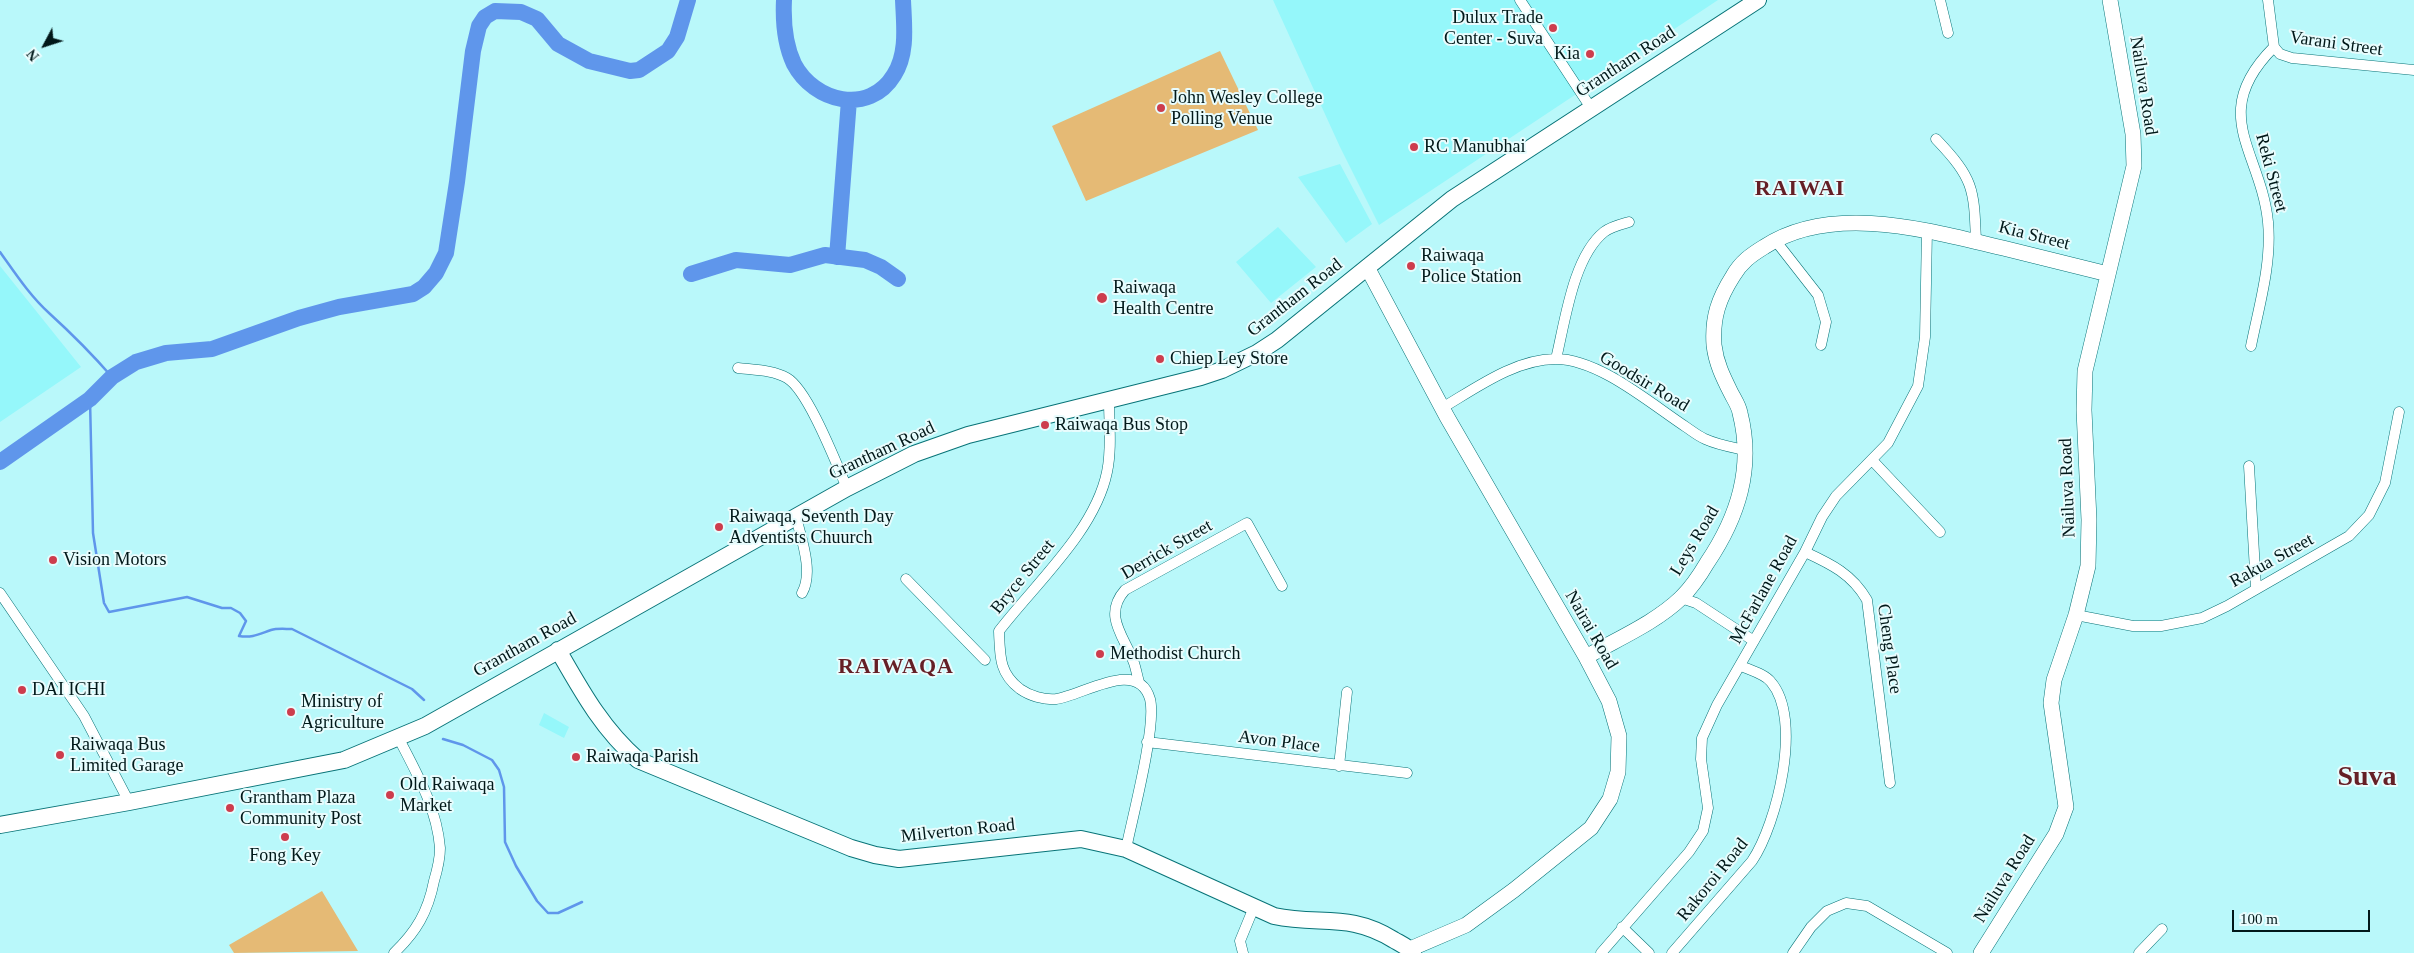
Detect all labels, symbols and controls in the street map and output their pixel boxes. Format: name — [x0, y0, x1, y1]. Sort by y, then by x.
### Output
place label: Dulux Trade Center - Suva — [1444, 7, 1543, 50]
north arrow — [20, 20, 70, 70]
marker: Dulux Trade Center - Suva — [1547, 22, 1559, 34]
street label: Grantham Road — [1572, 22, 1680, 102]
street label: Varani Street — [2288, 27, 2384, 61]
street label: Nailuva Road — [2125, 35, 2161, 137]
place label: Kia — [1554, 43, 1580, 65]
text: N — [24, 46, 42, 64]
marker: Kia — [1584, 48, 1596, 60]
place label: John Wesley College Polling Venue — [1171, 87, 1323, 130]
marker: John Wesley College Polling Venue — [1155, 102, 1167, 114]
street label: Reki Street — [2250, 131, 2292, 215]
place label: RC Manubhai — [1424, 136, 1525, 158]
marker: RC Manubhai — [1408, 141, 1420, 153]
district label: RAIWAI — [1754, 176, 1846, 202]
street label: Kia Street — [1996, 217, 2072, 255]
place label: Raiwaqa Police Station — [1421, 245, 1521, 288]
street label: Grantham Road — [1243, 254, 1347, 342]
marker: Raiwaqa Police Station — [1405, 260, 1417, 272]
place label: Raiwaqa Health Centre — [1113, 277, 1213, 320]
marker: Raiwaqa Health Centre — [1095, 291, 1109, 305]
street label: Goodsir Road — [1595, 347, 1693, 417]
place label: Chiep Ley Store — [1170, 348, 1288, 370]
marker: Chiep Ley Store — [1154, 353, 1166, 365]
place label: Raiwaqa Bus Stop — [1055, 414, 1188, 436]
street label: Grantham Road — [826, 417, 938, 485]
marker: Raiwaqa Bus Stop — [1039, 419, 1051, 431]
street label: Nailuva Road — [2055, 438, 2081, 538]
street label: Leys Road — [1666, 502, 1724, 580]
place label: Raiwaqa, Seventh Day Adventists Chuurch — [729, 506, 893, 548]
street label: Derrick Street — [1118, 515, 1216, 585]
marker: Raiwaqa, Seventh Day Adventists Chuurch — [713, 521, 725, 533]
street label: Rakua Street — [2226, 529, 2318, 593]
street label: McFarlane Road — [1725, 532, 1803, 648]
street label: Bryce Street — [986, 535, 1060, 619]
place label: Vision Motors — [63, 549, 166, 571]
marker: Vision Motors — [47, 554, 59, 566]
street label: Nairai Road — [1560, 587, 1622, 673]
street label: Cheng Place — [1872, 603, 1906, 695]
street label: Grantham Road — [470, 608, 580, 682]
place label: Methodist Church — [1110, 643, 1240, 665]
marker: Methodist Church — [1094, 648, 1106, 660]
district label: RAIWAQA — [837, 654, 955, 680]
place label: DAI ICHI — [32, 679, 105, 701]
marker: DAI ICHI — [16, 684, 28, 696]
place label: Ministry of Agriculture — [301, 691, 384, 734]
marker: Ministry of Agriculture — [285, 706, 297, 718]
street label: Avon Place — [1237, 726, 1321, 758]
place label: Raiwaqa Bus Limited Garage — [70, 734, 183, 776]
place label: Raiwaqa Parish — [586, 746, 698, 768]
marker: Raiwaqa Bus Limited Garage — [54, 749, 66, 761]
marker: Raiwaqa Parish — [570, 751, 582, 763]
district label: Suva — [2337, 761, 2397, 795]
place label: Old Raiwaqa Market — [400, 774, 494, 816]
place label: Grantham Plaza Community Post — [240, 787, 362, 830]
marker: Old Raiwaqa Market — [384, 789, 396, 801]
marker: Grantham Plaza Community Post — [224, 802, 236, 814]
street label: Milverton Road — [900, 814, 1016, 848]
marker: Fong Key — [279, 831, 291, 843]
street label: Nailuva Road — [1969, 831, 2041, 927]
street label: Rakoroi Road — [1673, 834, 1753, 926]
place label: Fong Key — [249, 845, 321, 867]
scale bar — [2234, 900, 2372, 932]
text: 100 m — [2240, 911, 2278, 927]

